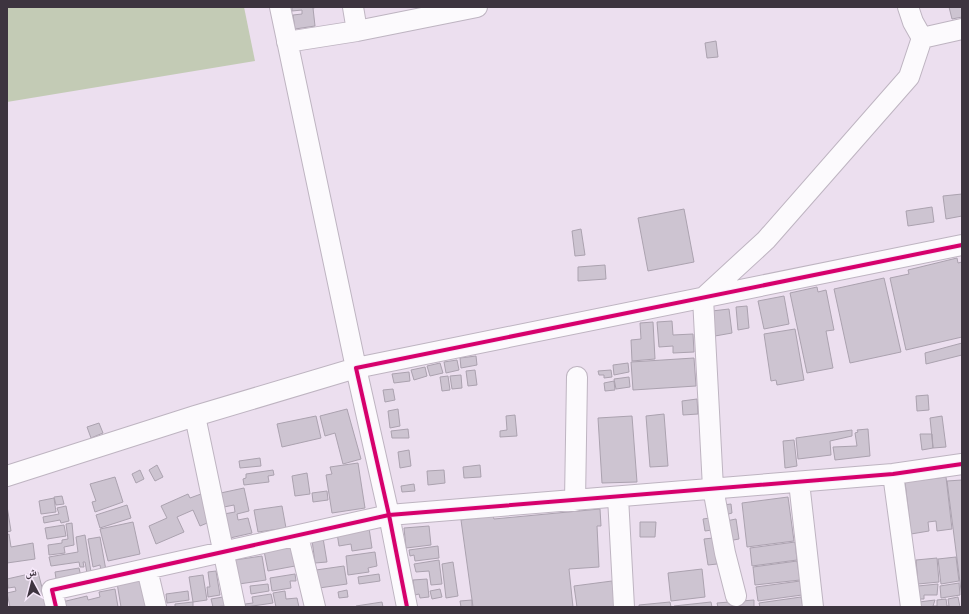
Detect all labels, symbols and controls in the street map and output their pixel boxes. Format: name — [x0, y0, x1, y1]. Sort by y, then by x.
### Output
north arrow — [12, 562, 52, 602]
text: ش — [24, 563, 38, 581]

